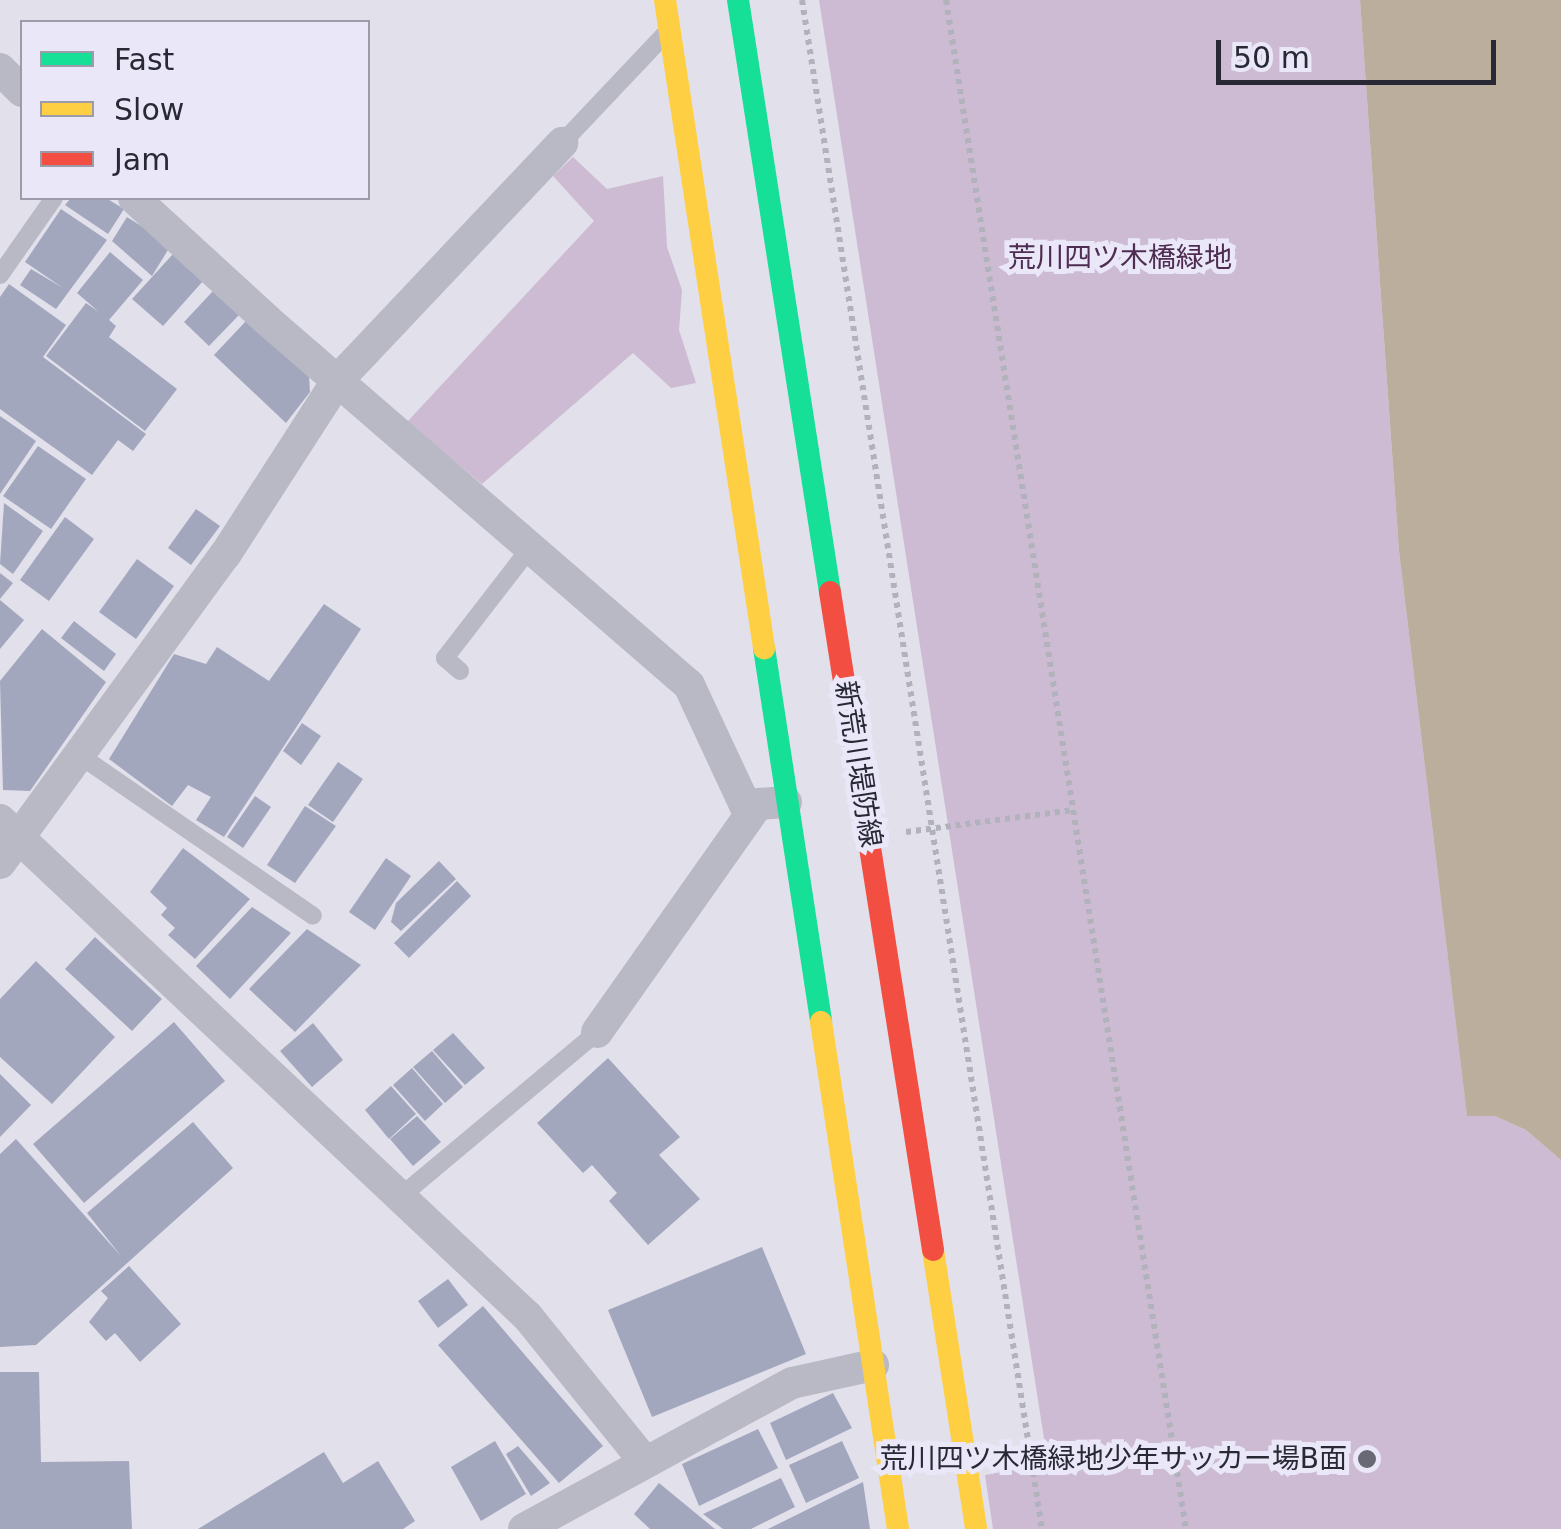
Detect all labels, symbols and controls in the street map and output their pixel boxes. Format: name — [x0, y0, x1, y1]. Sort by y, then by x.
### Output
legend — [20, 20, 370, 200]
scale bar — [1221, 20, 1501, 82]
text: 50 m — [1233, 40, 1310, 75]
text: Fast — [114, 42, 174, 77]
text: Slow — [114, 92, 184, 127]
text: Jam — [114, 142, 170, 177]
park label: 荒川四ツ木橋緑地 — [1008, 241, 1232, 275]
street label: 新荒川堤防線 — [828, 678, 888, 850]
place label: 荒川四ツ木橋緑地少年サッカー場B面 — [880, 1442, 1347, 1476]
marker: 荒川四ツ木橋緑地少年サッカー場B面 — [1356, 1448, 1378, 1470]

